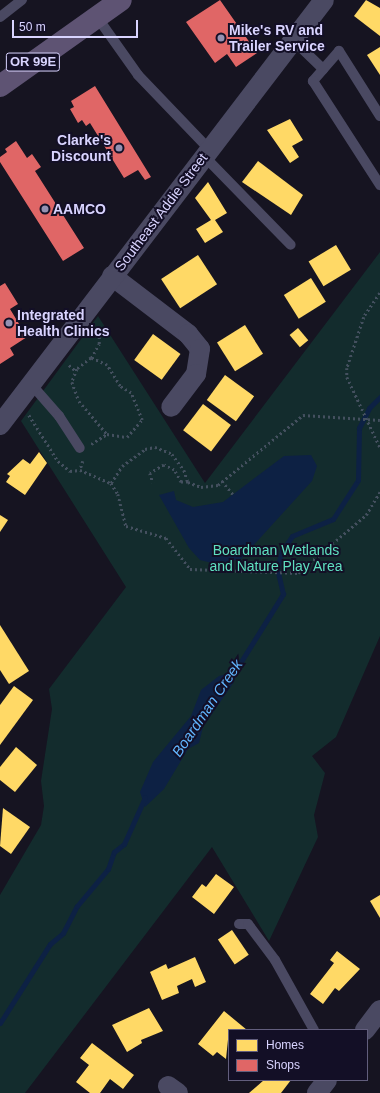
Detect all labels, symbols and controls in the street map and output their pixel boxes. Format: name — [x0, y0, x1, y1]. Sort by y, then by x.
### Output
scale bar — [14, 12, 140, 38]
text: 50 m — [19, 20, 46, 34]
place label: Mike's RV and Trailer Service — [229, 22, 325, 54]
marker: Mike's RV and Trailer Service — [216, 33, 226, 43]
road number: OR 99E — [5, 51, 61, 73]
place label: Clarke's Discount — [51, 132, 111, 164]
marker: Clarke's Discount — [114, 143, 124, 153]
street label: Southeast Addie Street — [111, 149, 211, 275]
place label: AAMCO — [53, 201, 106, 217]
marker: AAMCO — [40, 204, 50, 214]
place label: Integrated Health Clinics — [17, 307, 110, 340]
marker: Integrated Health Clinics — [4, 318, 14, 328]
park label: Boardman Wetlands and Nature Play Area — [209, 542, 343, 574]
water label: Boardman Creek — [168, 656, 246, 760]
legend — [228, 1029, 368, 1081]
text: Homes — [266, 1038, 304, 1052]
text: Shops — [266, 1058, 300, 1072]

